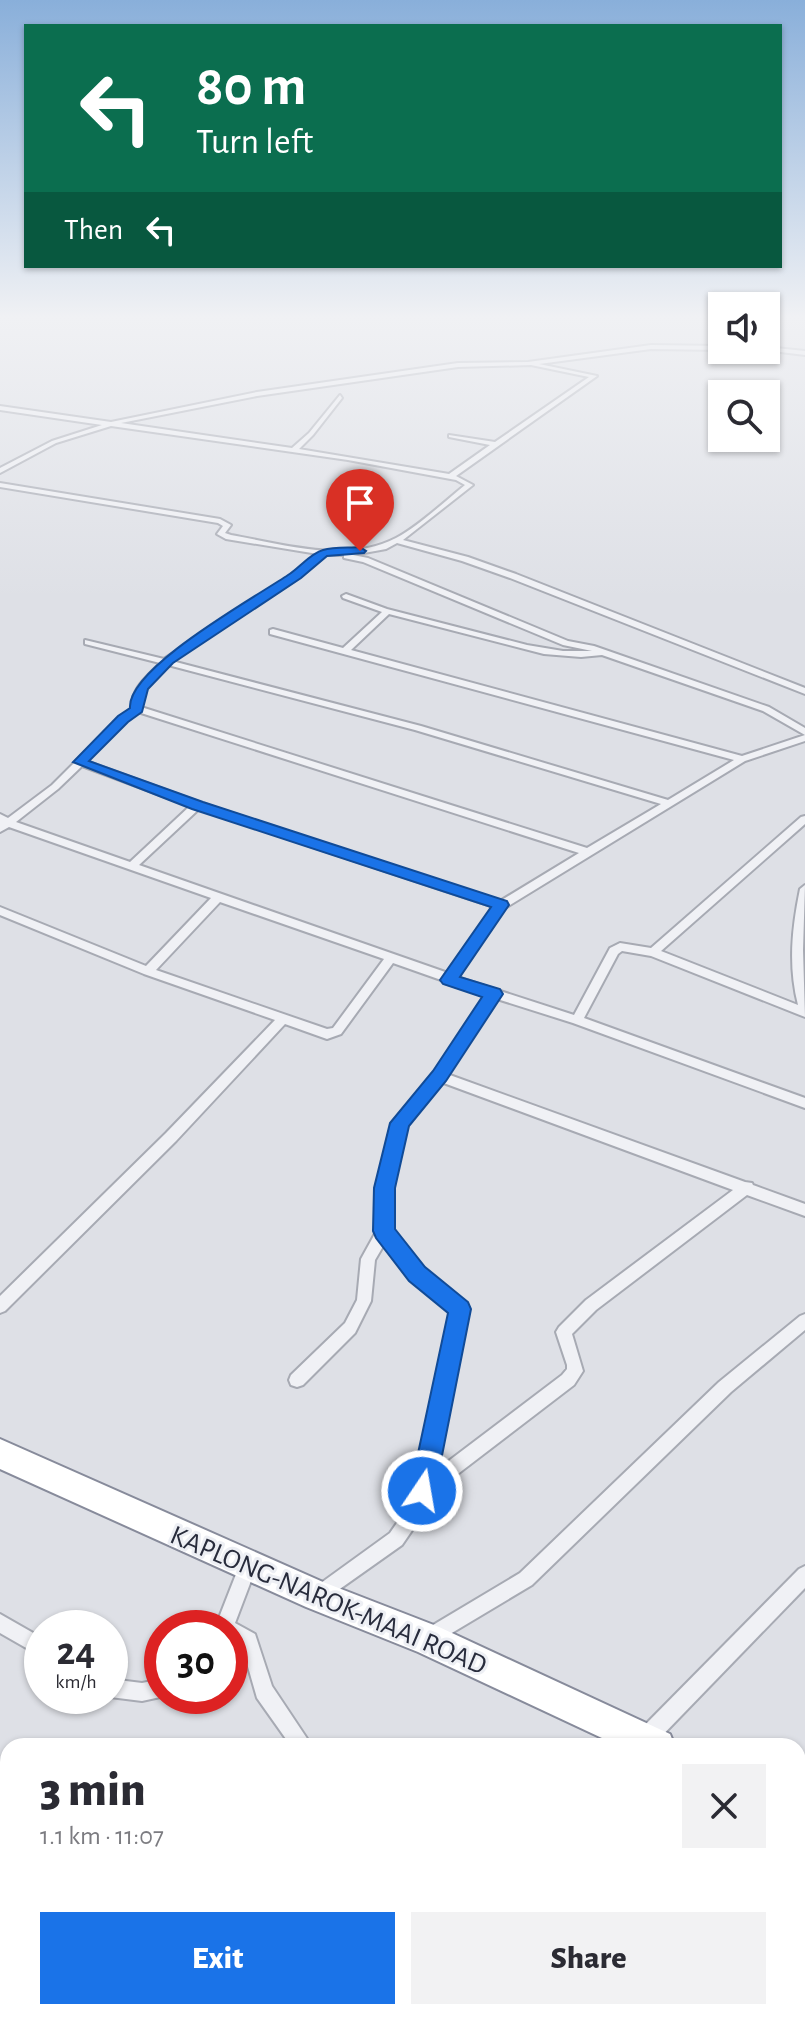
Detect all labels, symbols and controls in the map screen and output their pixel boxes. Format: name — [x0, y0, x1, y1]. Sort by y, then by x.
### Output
icon: left — [64, 56, 168, 160]
text: 80 m — [196, 59, 306, 115]
text: Turn left — [196, 124, 313, 160]
icon: left — [139, 208, 183, 252]
text: Then — [64, 215, 123, 245]
map controls — [708, 292, 780, 452]
button: sound — [708, 292, 780, 364]
button: search — [708, 380, 780, 452]
pin — [326, 469, 394, 551]
icon: arrive — [338, 481, 382, 525]
position arrow — [380, 1449, 464, 1533]
street label: KAPLONG-NAROK-MAAI ROAD — [166, 1521, 491, 1680]
speed limit sign: 30 — [144, 1610, 248, 1714]
text: 24 — [57, 1632, 95, 1672]
text: km/h — [55, 1672, 97, 1692]
button: close — [682, 1764, 766, 1848]
text: 3 min — [40, 1767, 146, 1815]
text: 1.1 km · 11:07 — [40, 1823, 164, 1849]
button: Exit — [40, 1912, 395, 2004]
button: Share — [411, 1912, 766, 2004]

